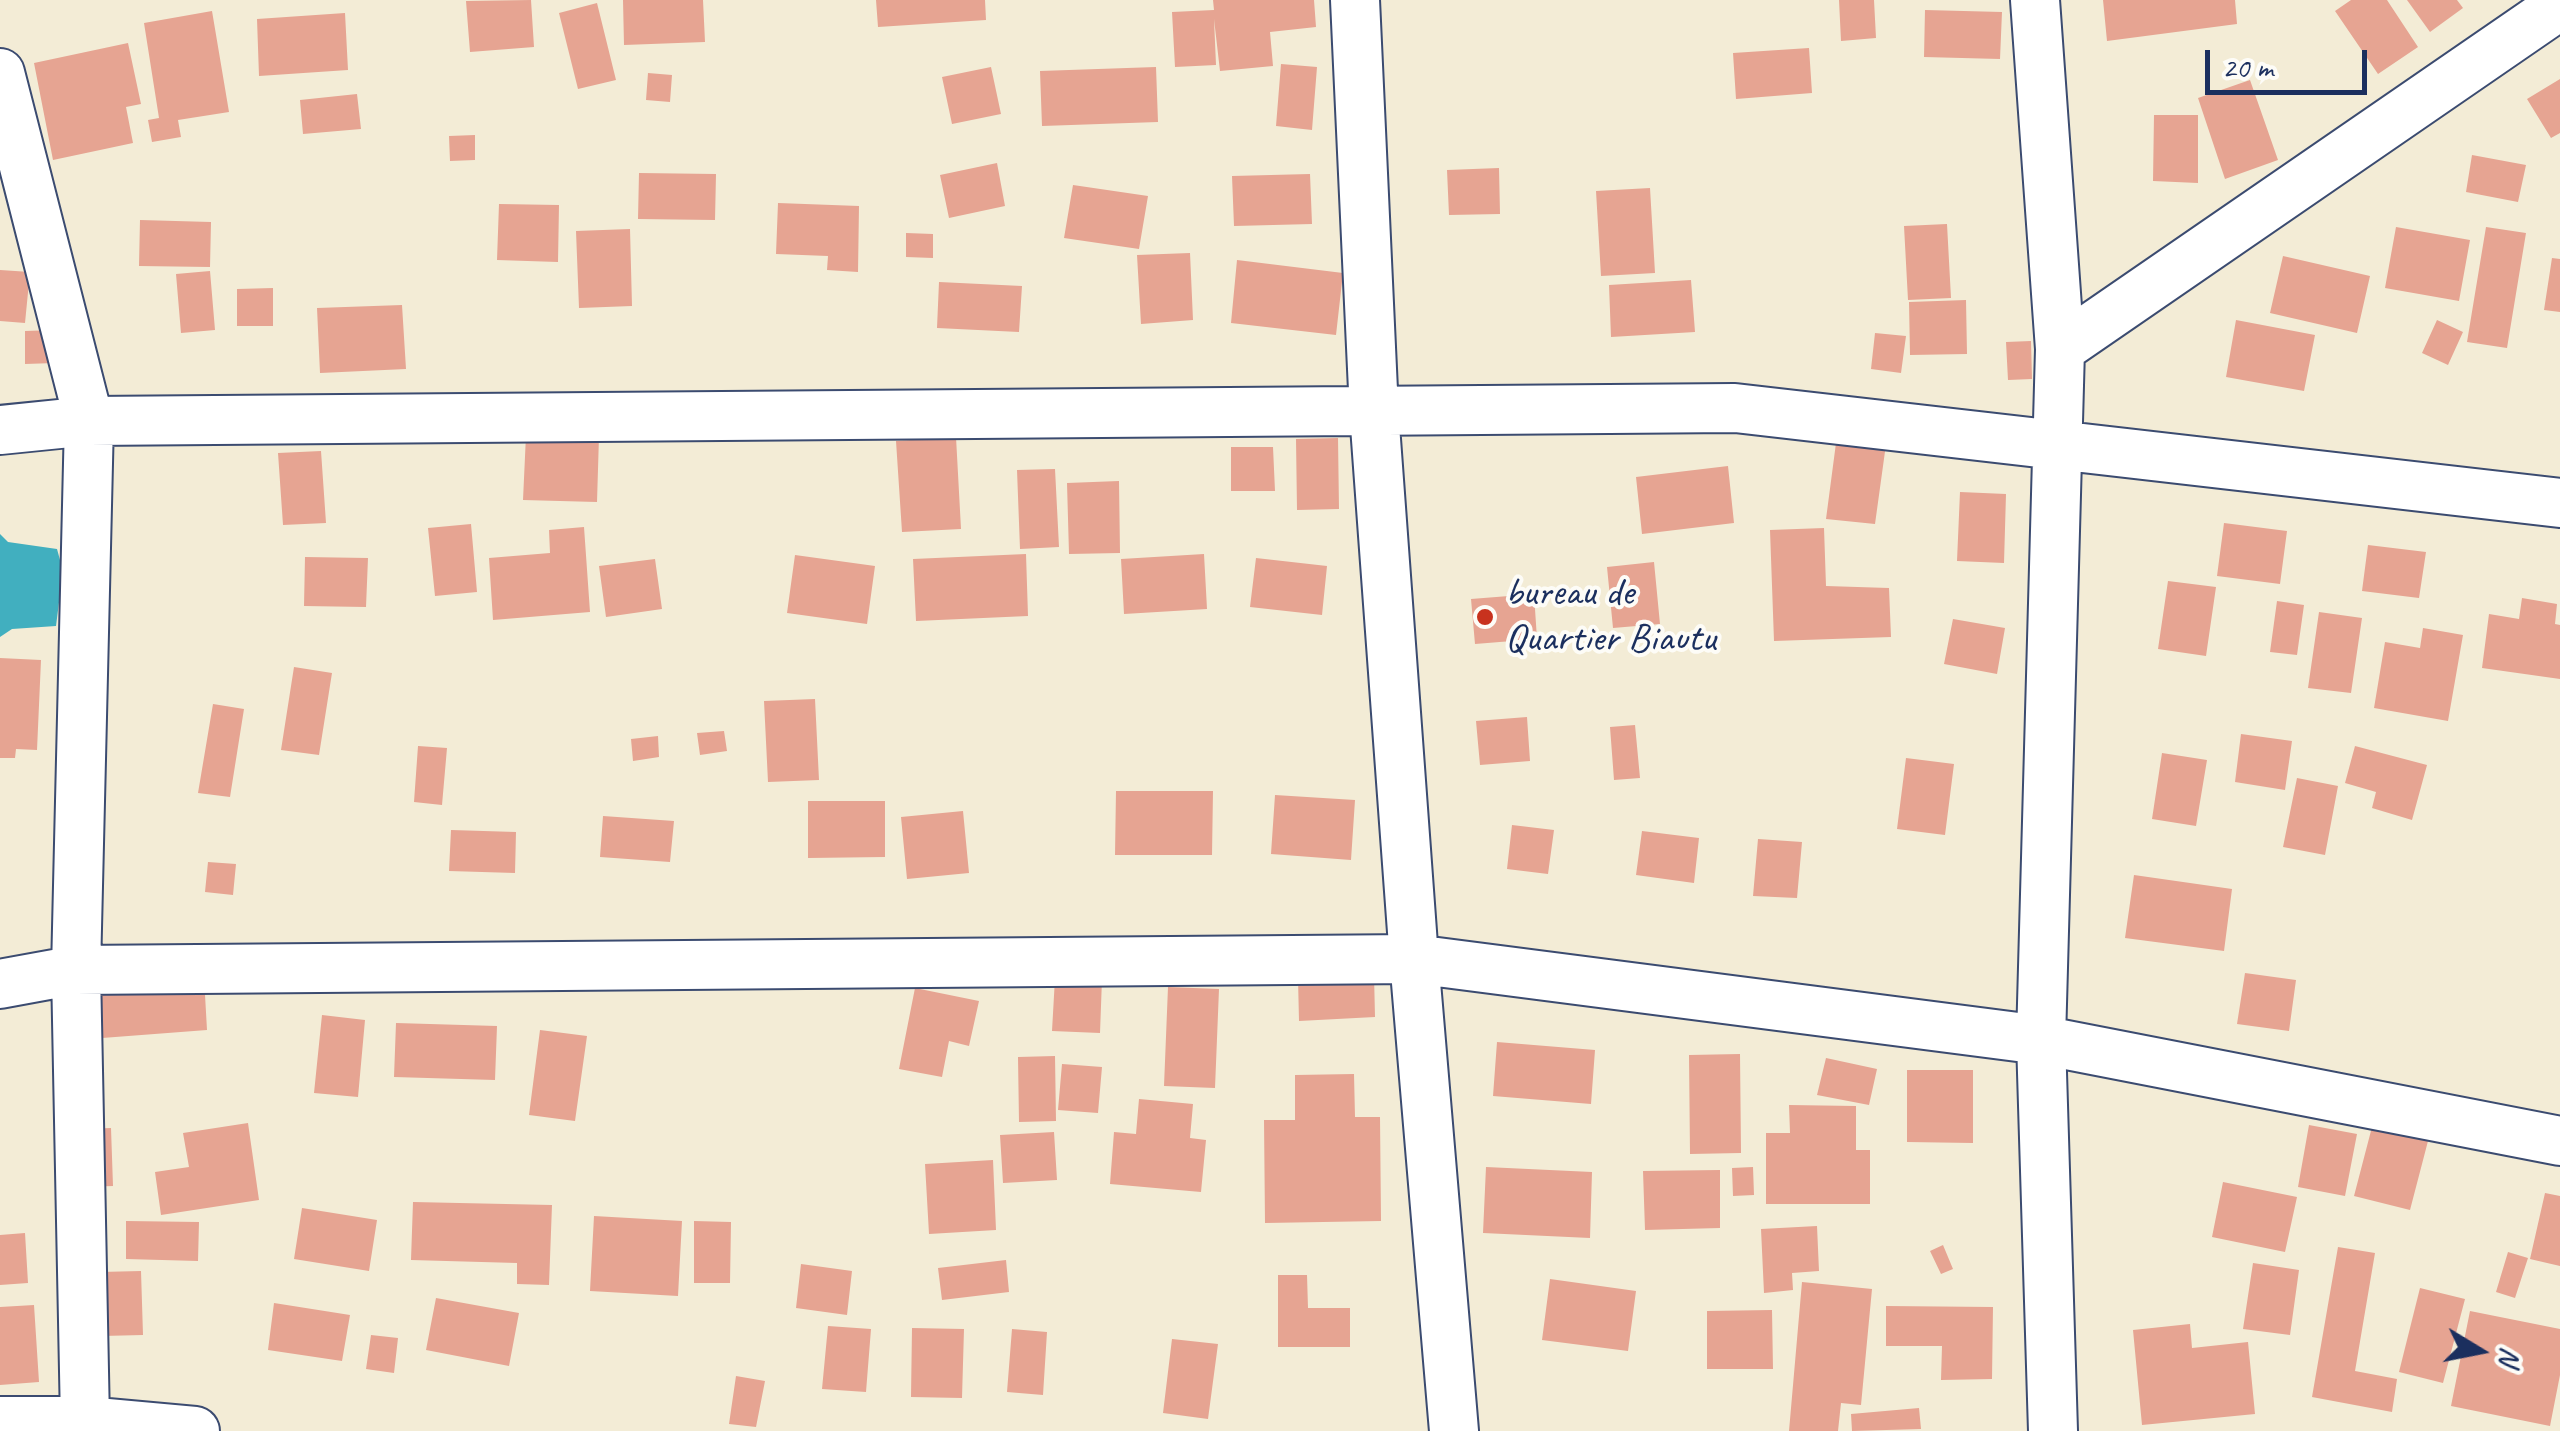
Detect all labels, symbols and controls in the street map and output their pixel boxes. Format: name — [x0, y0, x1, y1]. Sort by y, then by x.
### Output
scale bar — [2210, 30, 2372, 92]
text: 20 m — [2222, 48, 2273, 86]
place label: bureau de Quartier Biautu — [1505, 570, 1716, 664]
marker: bureau de Quartier Biautu — [1474, 606, 1496, 628]
north arrow — [2430, 1301, 2530, 1401]
text: N — [2491, 1345, 2529, 1368]

